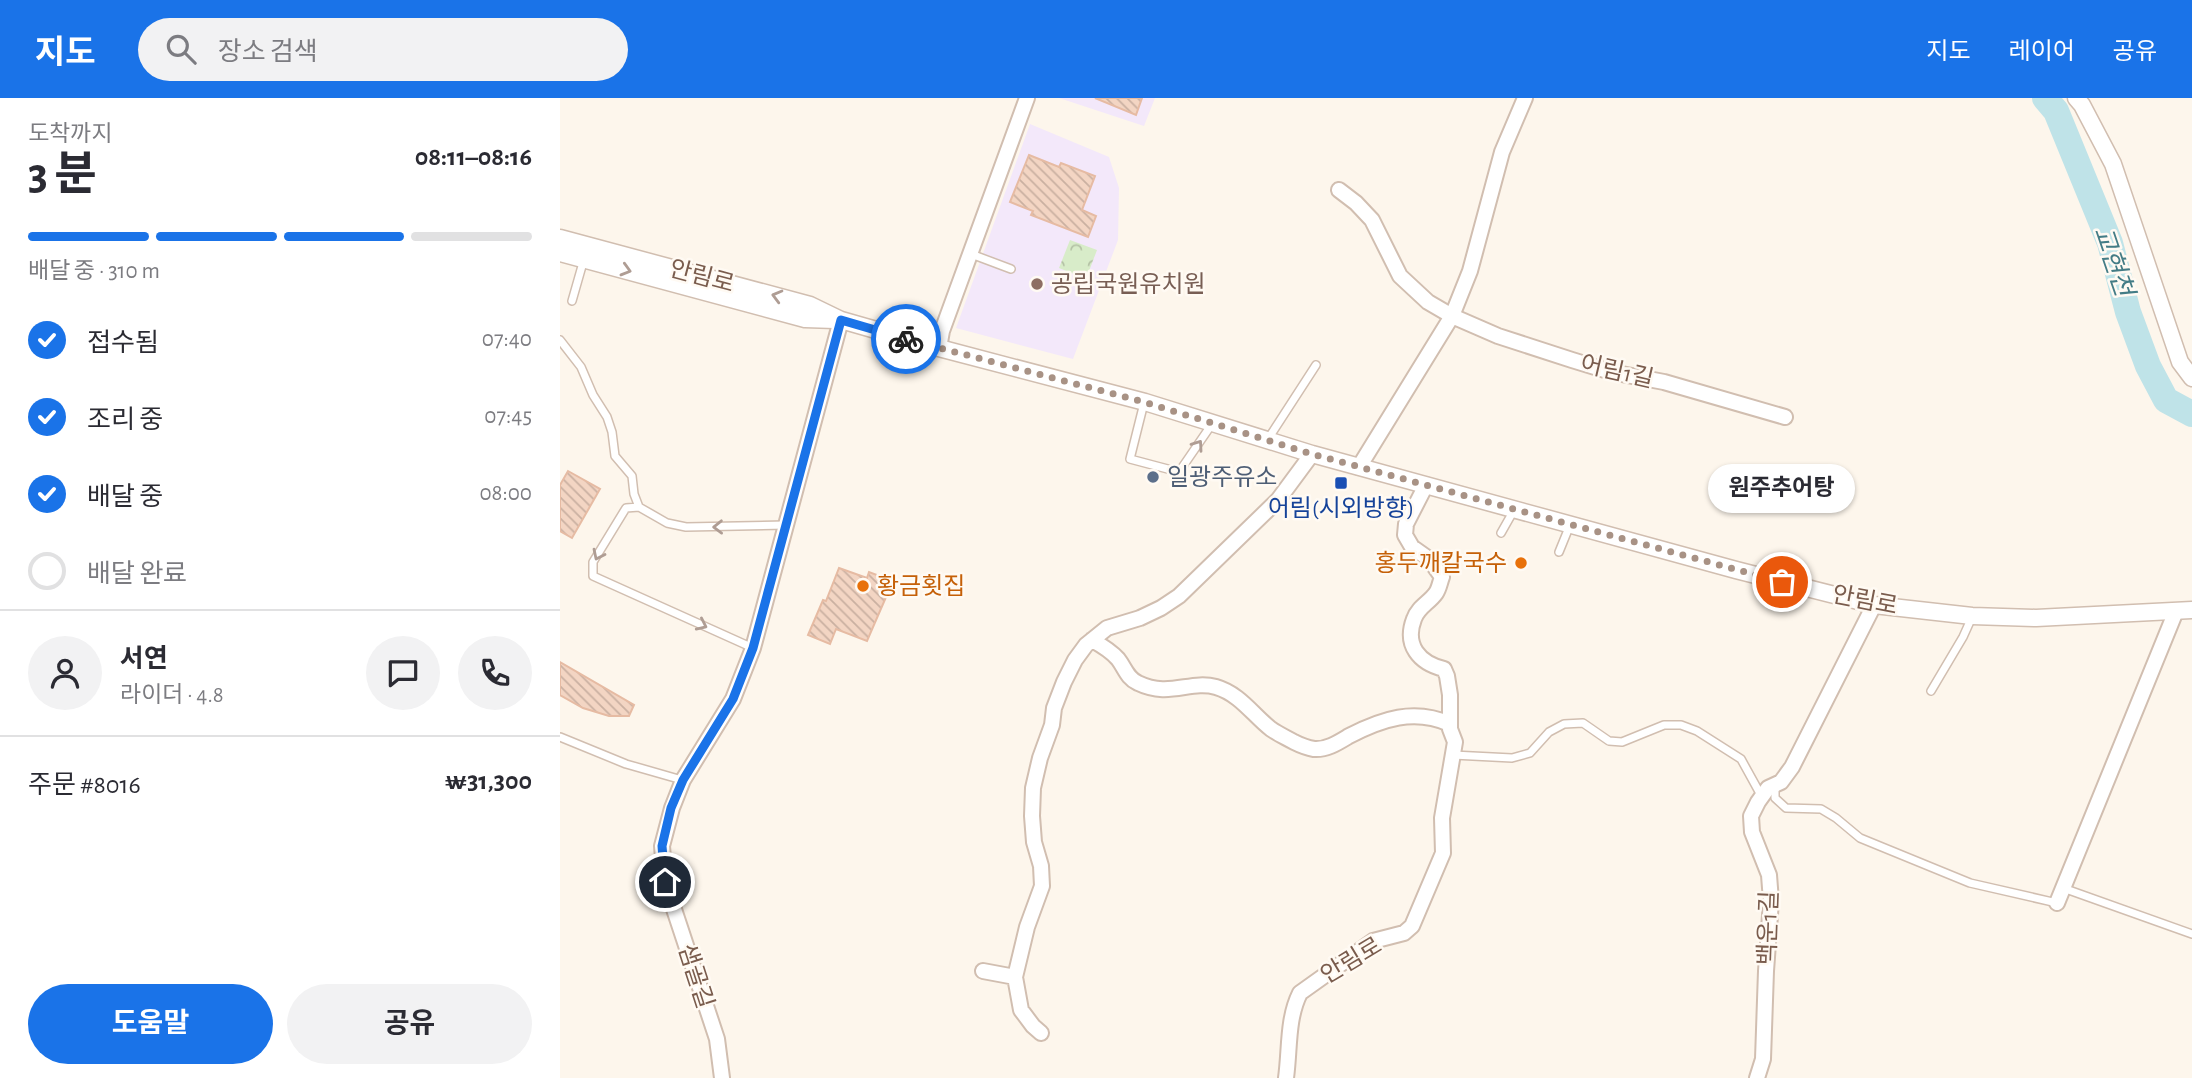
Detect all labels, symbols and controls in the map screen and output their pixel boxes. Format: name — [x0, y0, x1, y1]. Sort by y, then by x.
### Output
search box — [138, 18, 628, 81]
icon: search — [162, 30, 200, 68]
text: 지도 — [35, 37, 96, 70]
text: 장소 검색 — [218, 39, 318, 65]
text: 지도 — [1926, 40, 1971, 64]
text: 레이어 — [2009, 40, 2075, 64]
text: 공유 — [2113, 40, 2157, 64]
text: 도착까지 — [28, 123, 113, 146]
text: 08:11–08:16 — [415, 144, 532, 170]
text: 3 분 — [28, 152, 97, 198]
water label: 교현천 — [2089, 223, 2139, 302]
street label: 안림로 — [667, 256, 737, 297]
text: 배달 중 · 310 m — [28, 260, 160, 283]
one-way arrow — [620, 262, 632, 277]
place label: 공립국원유치원 — [1051, 272, 1206, 297]
marker: 공립국원유치원 — [1029, 276, 1045, 292]
one-way arrow — [771, 290, 783, 305]
courier — [871, 304, 941, 374]
icon: bike — [887, 320, 925, 358]
icon: check — [28, 321, 66, 359]
text: 07:40 — [482, 328, 532, 351]
text: 접수됨 — [87, 330, 159, 356]
street label: 어림1길 — [1578, 351, 1656, 392]
icon: check — [28, 398, 66, 436]
text: 07:45 — [484, 405, 532, 428]
text: 조리 중 — [87, 407, 163, 433]
one-way arrow — [1189, 440, 1202, 453]
callout: 원주추어탕 — [1708, 463, 1856, 512]
place label: 일광주유소 — [1167, 465, 1277, 490]
marker: 일광주유소 — [1145, 469, 1161, 485]
icon: check — [28, 475, 66, 513]
marker: 어림(시외방향) — [1333, 475, 1349, 491]
text: 원주추어탕 — [1729, 477, 1834, 500]
text: 08:00 — [479, 482, 532, 505]
text: 배달 중 — [87, 484, 163, 510]
place label: 어림(시외방향) — [1268, 495, 1414, 521]
one-way arrow — [712, 519, 723, 535]
one-way arrow — [593, 548, 607, 561]
place label: 홍두깨칼국수 — [1375, 550, 1507, 576]
pin — [1752, 552, 1812, 612]
marker: 홍두깨칼국수 — [1513, 555, 1529, 571]
text: 배달 완료 — [87, 561, 187, 587]
icon: bag — [1763, 563, 1801, 601]
place label: 황금횟집 — [877, 573, 965, 599]
marker: 황금횟집 — [855, 578, 871, 594]
street label: 안림로 — [1830, 582, 1900, 619]
one-way arrow — [695, 617, 707, 631]
button: person — [28, 636, 102, 710]
button: chat — [366, 636, 440, 710]
button: phone — [458, 636, 532, 710]
text: 서연 — [120, 646, 168, 672]
text: 라이더 · 4.8 — [120, 684, 224, 707]
text: ₩31,300 — [445, 768, 532, 794]
text: 주문 #8016 — [28, 772, 141, 798]
pin — [635, 852, 695, 912]
icon: home — [646, 863, 684, 901]
street label: 백운1길 — [1755, 890, 1782, 966]
street label: 안림로 — [1316, 933, 1386, 988]
street label: 샘골길 — [673, 941, 718, 1012]
button: 도움말 — [28, 984, 273, 1064]
button: 공유 — [287, 984, 532, 1064]

